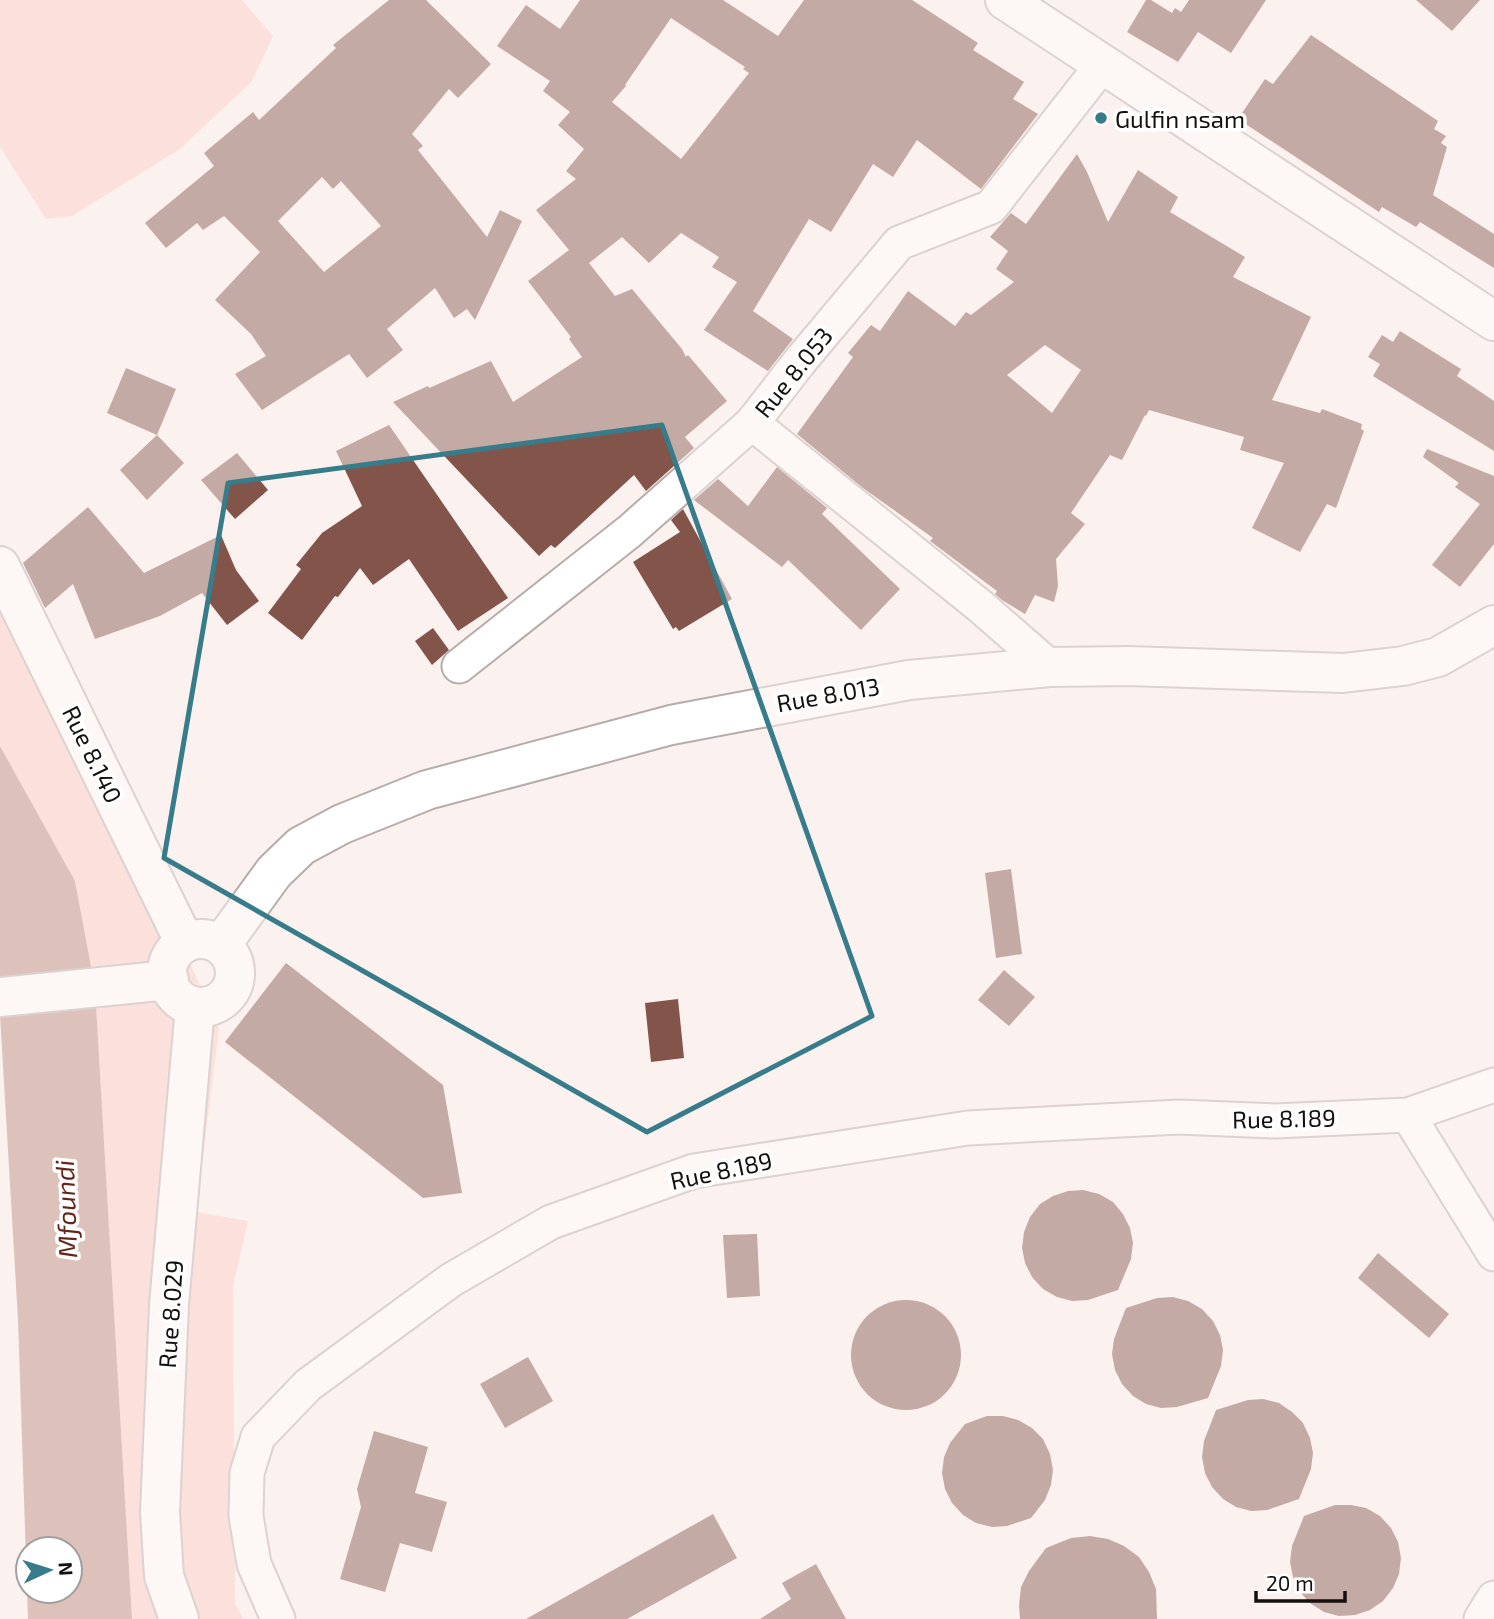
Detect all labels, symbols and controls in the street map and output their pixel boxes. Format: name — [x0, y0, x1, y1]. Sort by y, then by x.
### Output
place label: Gulfin nsam — [1115, 104, 1245, 133]
marker: Gulfin nsam — [1093, 110, 1109, 126]
street label: Rue 8.053 — [748, 321, 838, 423]
street label: Rue 8.013 — [774, 671, 882, 717]
street label: Rue 8.140 — [57, 701, 129, 807]
street label: Rue 8.189 — [1232, 1103, 1336, 1133]
street label: Rue 8.189 — [667, 1145, 775, 1195]
water label: Mfoundi — [48, 1159, 82, 1259]
street label: Rue 8.029 — [152, 1259, 188, 1369]
north arrow — [14, 1535, 84, 1605]
scale bar — [1256, 1560, 1345, 1604]
text: N — [55, 1561, 78, 1576]
text: 20 m — [1266, 1570, 1314, 1595]

